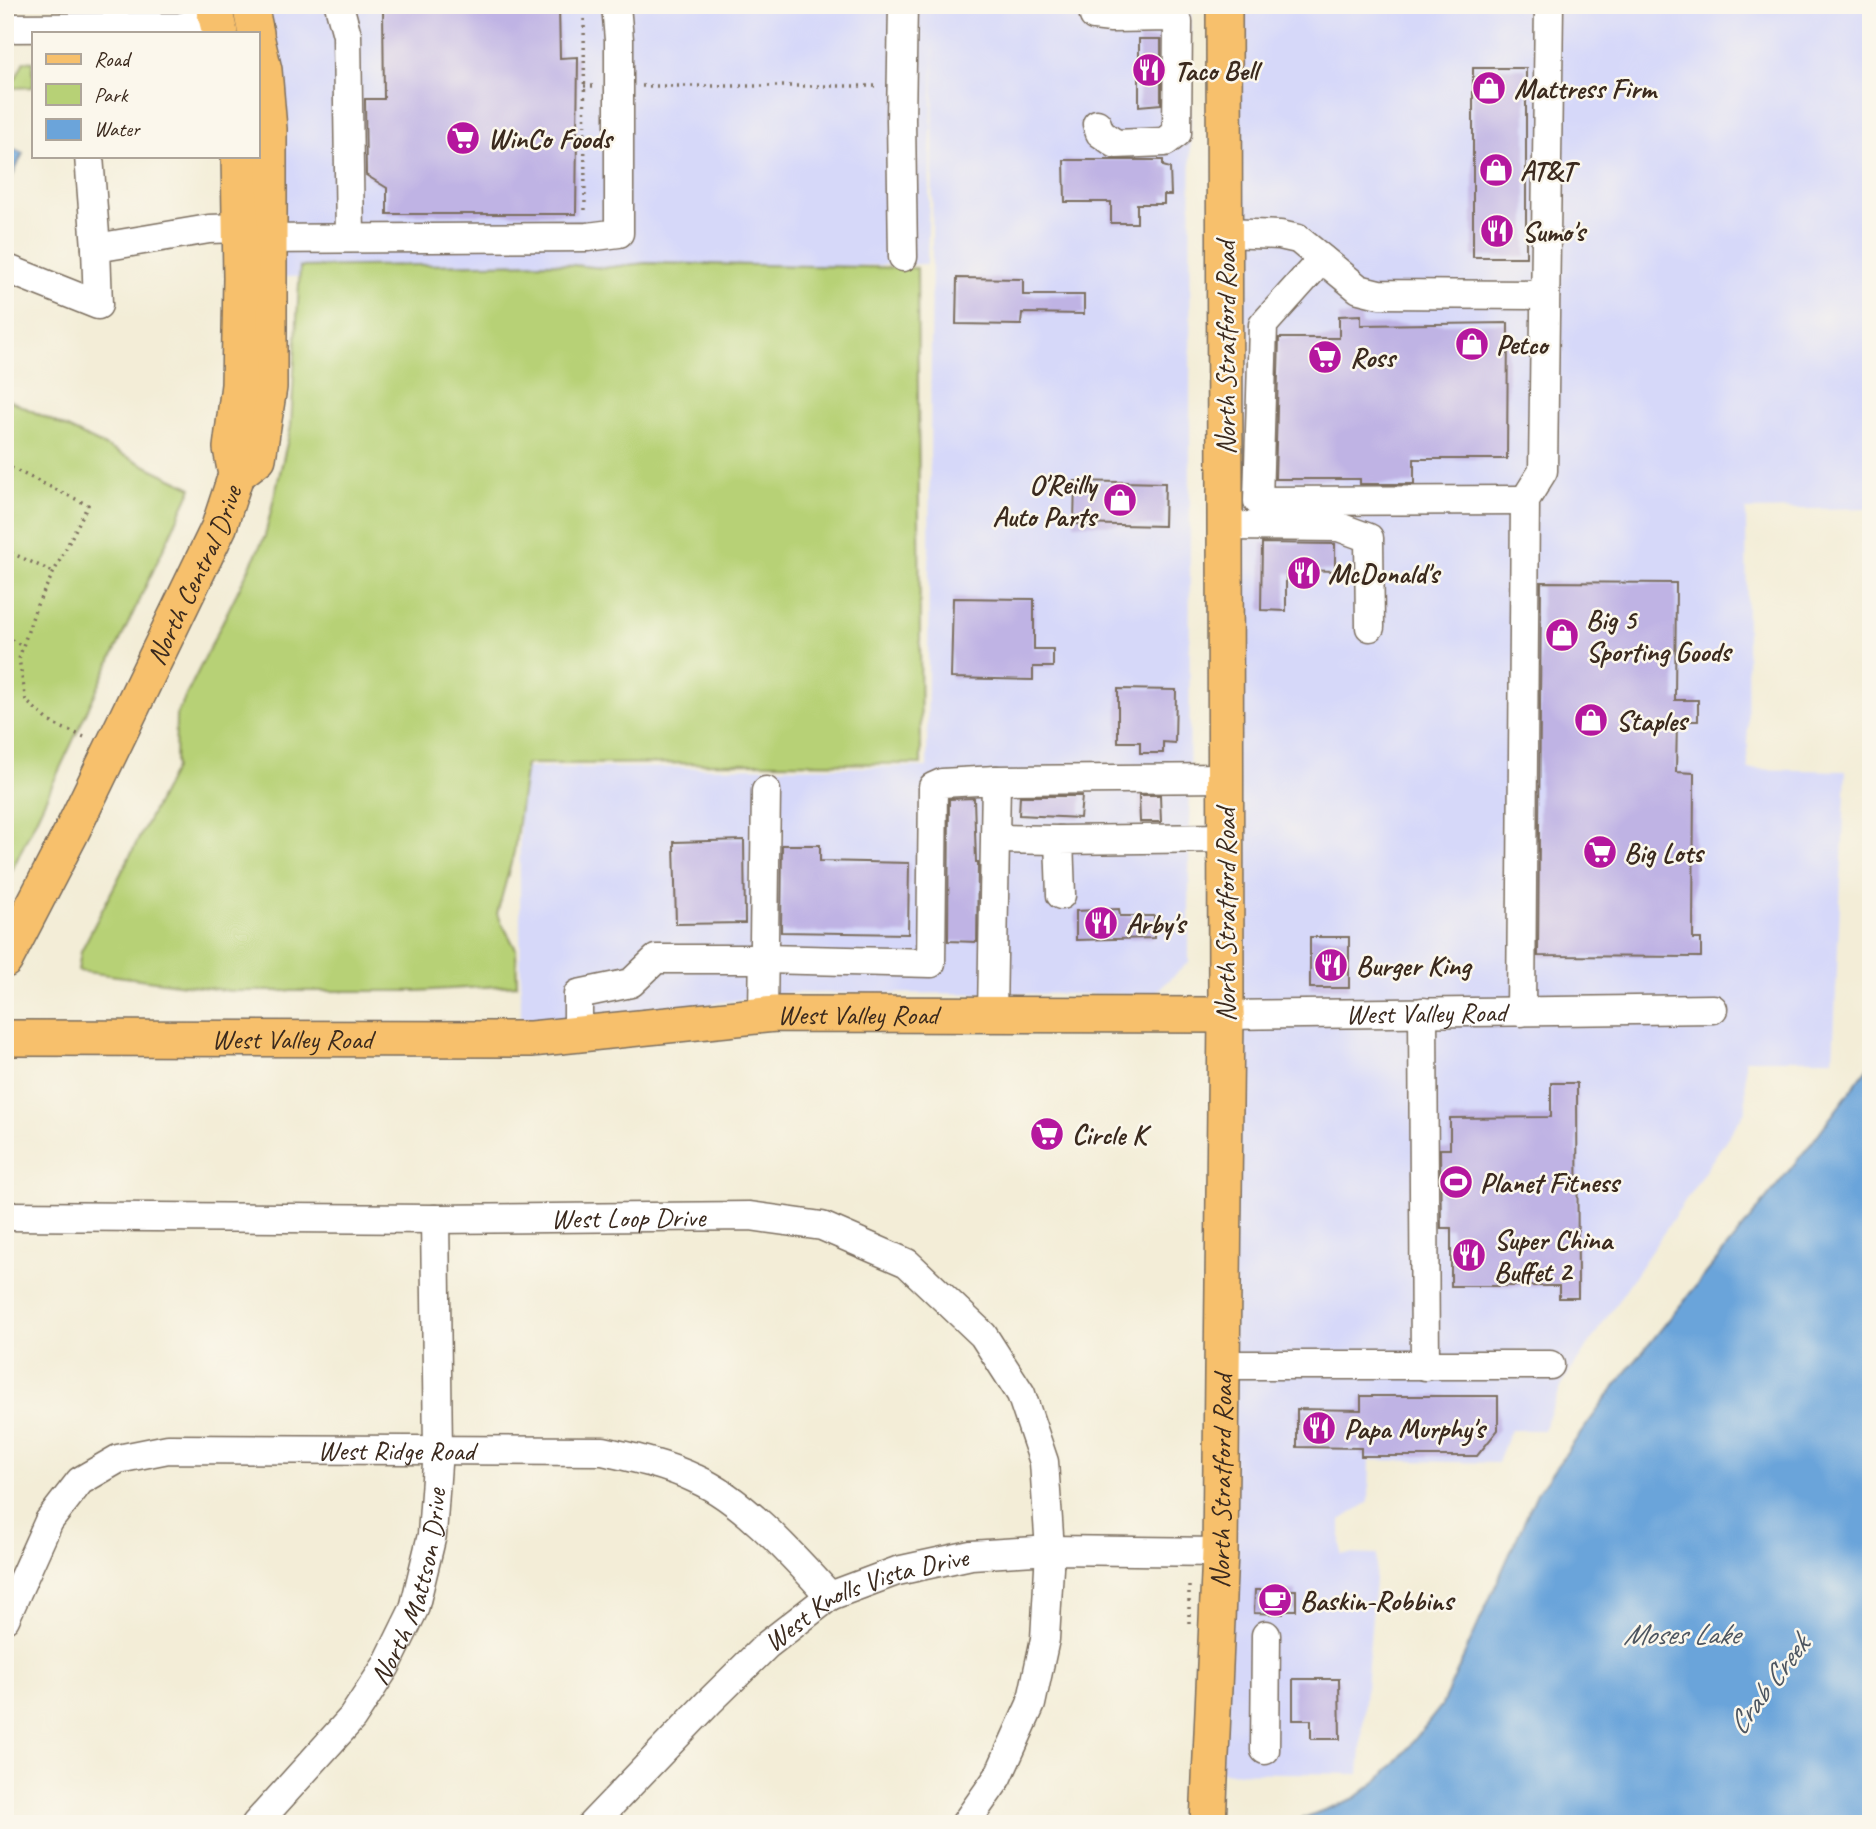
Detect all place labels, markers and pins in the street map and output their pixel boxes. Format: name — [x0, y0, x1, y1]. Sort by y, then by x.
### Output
restaurant icon: Taco Bell — [1130, 51, 1168, 89]
place label: Taco Bell — [1174, 53, 1263, 88]
shop icon: Mattress Firm — [1470, 69, 1508, 107]
place label: Mattress Firm — [1514, 71, 1659, 106]
supermarket icon: WinCo Foods — [444, 119, 482, 157]
place label: WinCo Foods — [488, 121, 615, 156]
shop icon: AT&T — [1477, 151, 1515, 189]
place label: AT&T — [1520, 153, 1581, 188]
restaurant icon: Sumo's — [1478, 212, 1516, 250]
place label: Sumo's — [1522, 214, 1588, 249]
shop icon: Petco — [1453, 325, 1491, 363]
place label: Petco — [1496, 327, 1550, 362]
supermarket icon: Ross — [1306, 338, 1344, 376]
place label: Ross — [1350, 340, 1398, 375]
place label: O'Reilly Auto Parts — [993, 467, 1099, 534]
shop icon: O'Reilly Auto Parts — [1101, 481, 1139, 519]
restaurant icon: McDonald's — [1285, 554, 1323, 592]
place label: McDonald's — [1328, 556, 1442, 591]
place label: Big 5 Sporting Goods — [1586, 602, 1734, 669]
shop icon: Big 5 Sporting Goods — [1543, 616, 1581, 654]
shop icon: Staples — [1572, 701, 1610, 739]
place label: Staples — [1616, 703, 1690, 738]
supermarket icon: Big Lots — [1581, 833, 1619, 871]
place label: Big Lots — [1624, 835, 1706, 870]
restaurant icon: Arby's — [1082, 904, 1120, 942]
place label: Arby's — [1126, 906, 1188, 941]
restaurant icon: Burger King — [1312, 946, 1350, 984]
place label: Burger King — [1356, 948, 1473, 983]
supermarket icon: Circle K — [1028, 1115, 1066, 1153]
place label: Circle K — [1072, 1117, 1152, 1152]
sports icon: Planet Fitness — [1437, 1163, 1475, 1201]
place label: Planet Fitness — [1480, 1165, 1622, 1200]
place label: Super China Buffet 2 — [1494, 1222, 1615, 1289]
restaurant icon: Super China Buffet 2 — [1450, 1236, 1488, 1274]
restaurant icon: Papa Murphy's — [1300, 1409, 1338, 1447]
place label: Papa Murphy's — [1344, 1411, 1488, 1447]
cafe icon: Baskin-Robbins — [1256, 1581, 1294, 1619]
place label: Baskin-Robbins — [1300, 1583, 1456, 1618]

